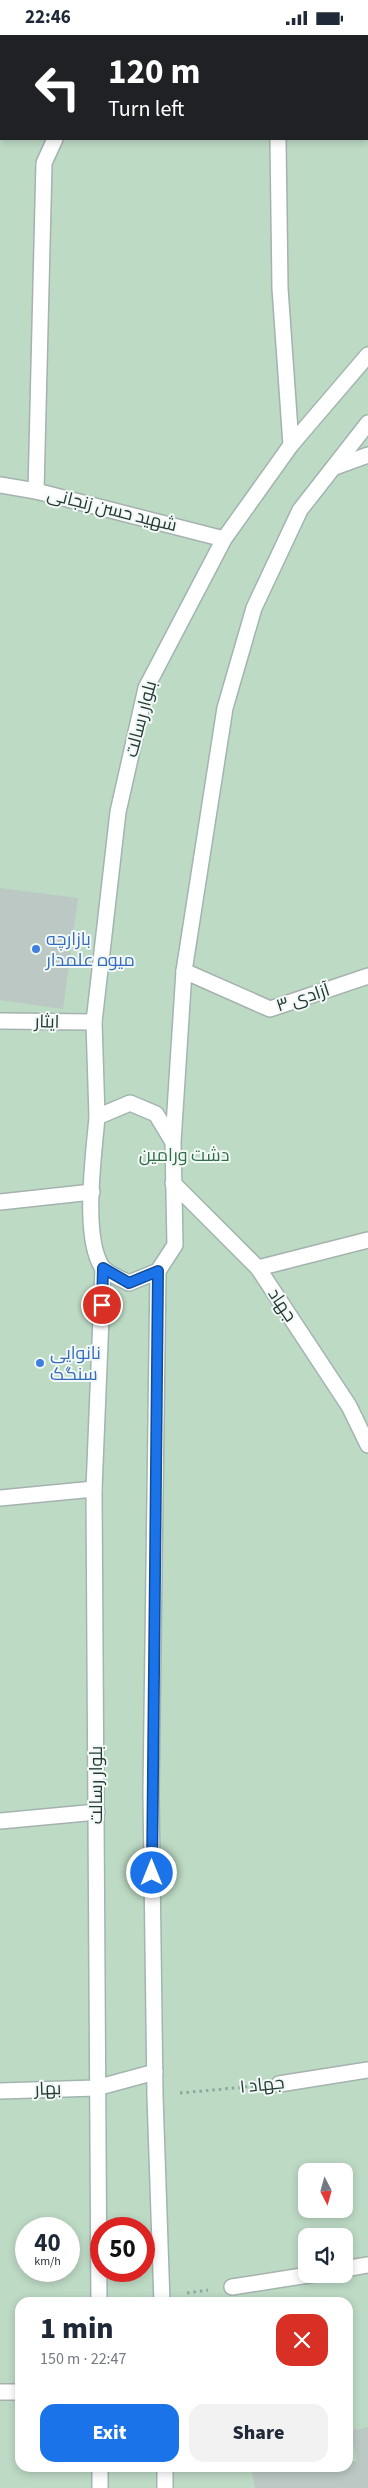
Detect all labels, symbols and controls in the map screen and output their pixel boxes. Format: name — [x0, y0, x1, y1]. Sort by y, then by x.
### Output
text: 22:46 — [25, 4, 71, 31]
text: 120 m — [108, 47, 200, 97]
icon: left — [25, 55, 90, 120]
text: Turn left — [108, 93, 184, 125]
street label: شهید حسن زنجانی — [44, 482, 180, 538]
street label: بلوار رسالت — [119, 678, 163, 760]
place label: بازارچه میوه علمدار — [45, 927, 135, 973]
marker: بازارچه میوه علمدار — [30, 943, 42, 955]
street label: آزادی ۳ — [273, 978, 333, 1018]
street label: ایثار — [33, 1009, 60, 1035]
park label: دشت ورامین — [139, 1143, 229, 1168]
street label: جهاد — [262, 1283, 302, 1327]
pin — [81, 1284, 123, 1326]
icon: arrive — [88, 1291, 116, 1319]
place label: نانوایی سنگک — [50, 1341, 101, 1387]
marker: نانوایی سنگک — [34, 1357, 46, 1369]
street label: بلوار رسالت — [84, 1746, 109, 1824]
position arrow — [125, 1846, 177, 1898]
street label: جهاد ۱ — [238, 2070, 286, 2100]
street label: بهار — [33, 2076, 62, 2102]
north arrow — [298, 2163, 352, 2217]
map controls — [298, 2163, 353, 2283]
speed limit sign: 50 — [90, 2217, 155, 2282]
text: 40 — [34, 2225, 61, 2261]
button: sound — [298, 2228, 353, 2283]
text: km/h — [34, 2253, 61, 2270]
text: 1 min — [40, 2307, 114, 2350]
button: close — [276, 2314, 328, 2366]
text: 150 m · 22:47 — [40, 2348, 127, 2370]
button: Exit — [40, 2404, 179, 2462]
button: Share — [189, 2404, 328, 2462]

